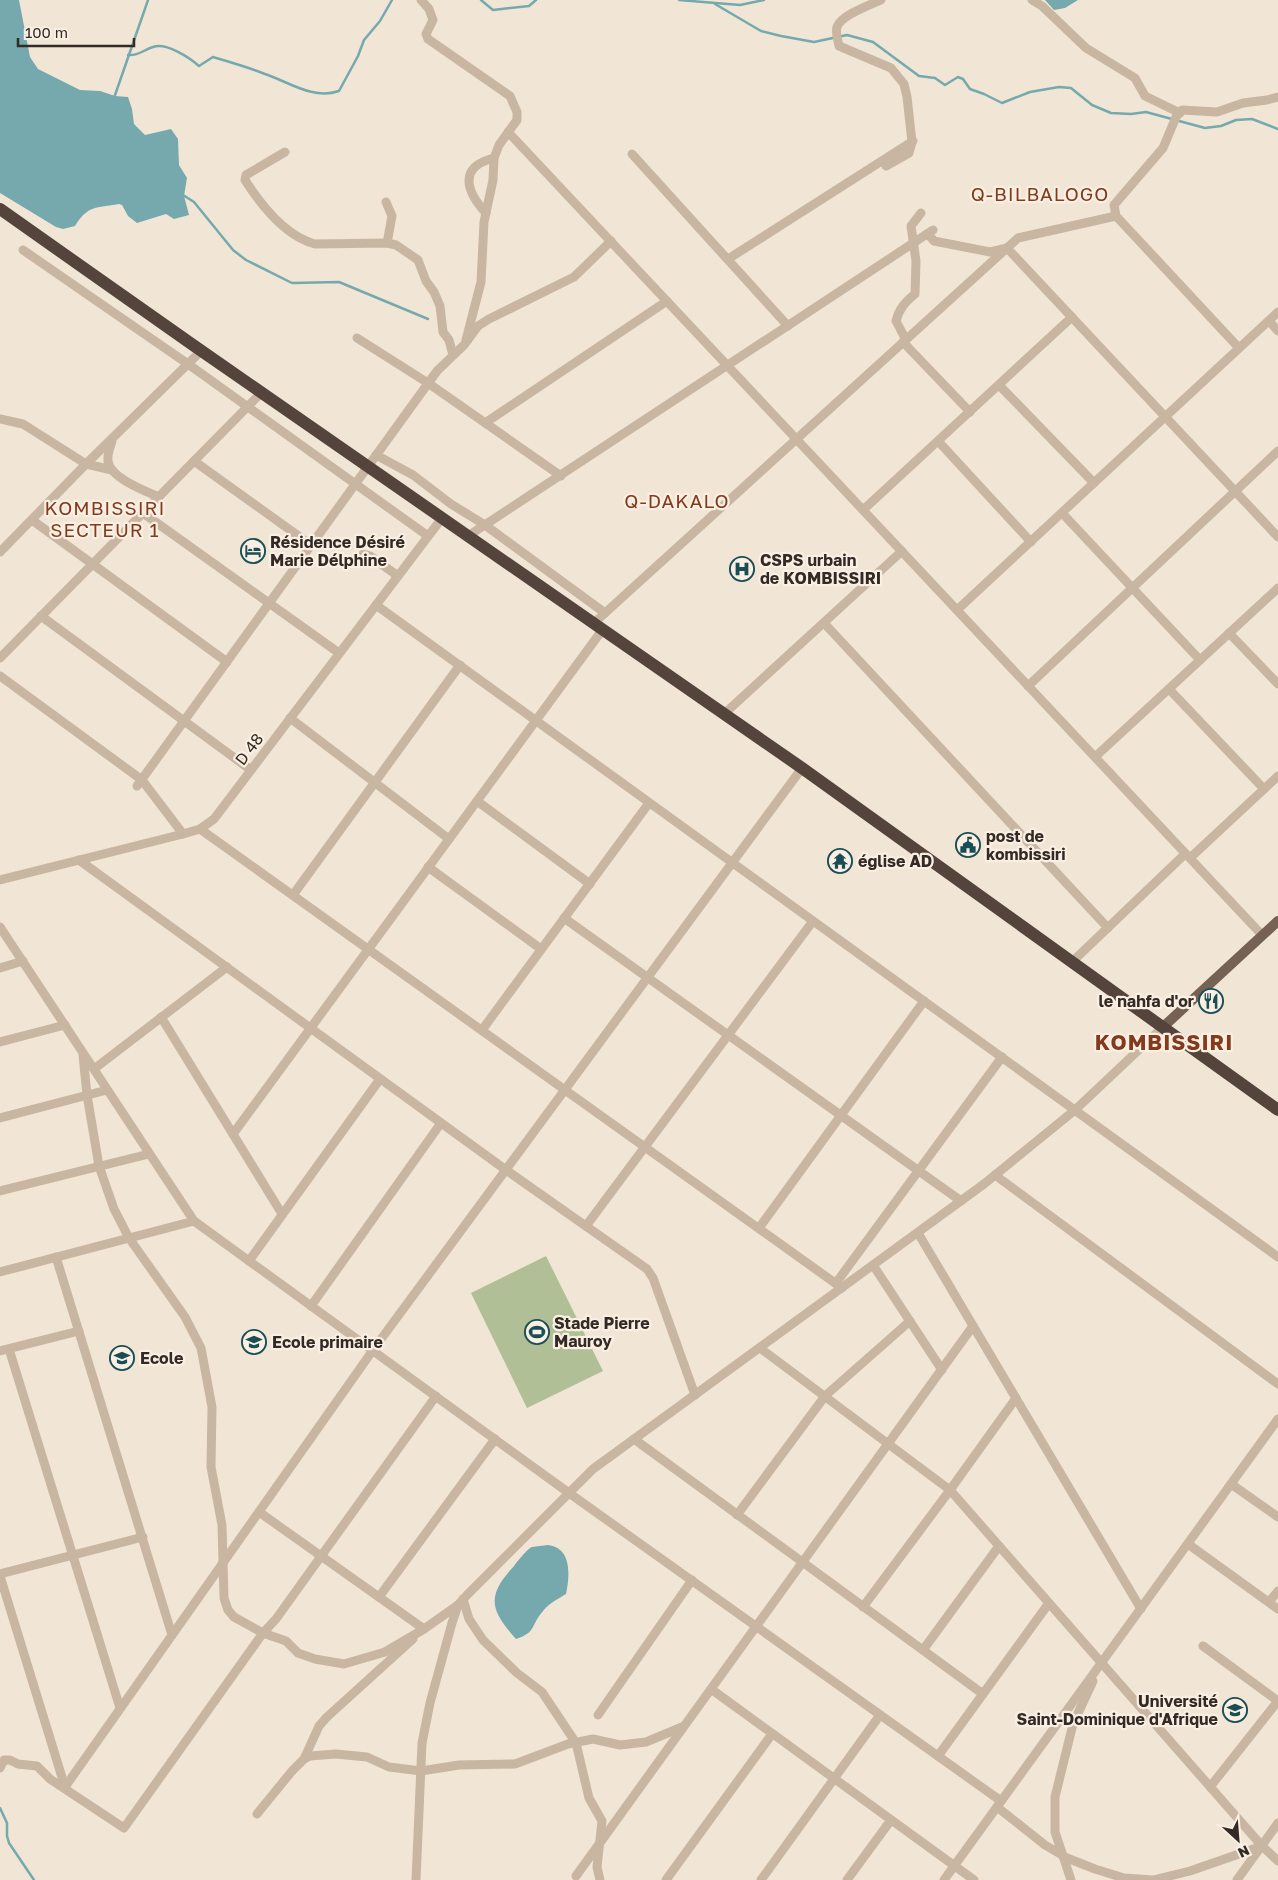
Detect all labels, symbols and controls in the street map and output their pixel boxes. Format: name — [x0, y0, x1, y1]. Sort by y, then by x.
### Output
scale bar — [18, 15, 134, 47]
text: 100 m — [25, 23, 68, 41]
district label: Q-BILBALOGO — [971, 182, 1109, 205]
district label: Q-DAKALO — [624, 489, 730, 512]
district label: KOMBISSIRI SECTEUR 1 — [45, 496, 166, 541]
place label: Résidence Désiré Marie Délphine — [270, 532, 405, 570]
hotel icon: Résidence Désiré Marie Délphine — [240, 538, 266, 564]
place label: CSPS urbain de KOMBISSIRI — [760, 550, 881, 588]
hospital icon: CSPS urbain de KOMBISSIRI — [729, 556, 755, 582]
street label: D 48 — [231, 729, 267, 769]
place label: post de kombissiri — [986, 826, 1066, 864]
public building icon: post de kombissiri — [955, 832, 981, 858]
temple icon: église AD — [827, 848, 853, 874]
place label: église AD — [858, 851, 932, 871]
restaurant icon: le nahfa d'or — [1198, 988, 1224, 1014]
place label: le nahfa d'or — [1098, 991, 1194, 1011]
district label: KOMBISSIRI — [1095, 1029, 1233, 1055]
place label: Stade Pierre Mauroy — [554, 1313, 650, 1351]
sports icon: Stade Pierre Mauroy — [524, 1319, 550, 1345]
school or university icon: Ecole primaire — [241, 1329, 267, 1355]
place label: Ecole primaire — [272, 1332, 383, 1352]
school or university icon: Ecole — [109, 1345, 135, 1371]
place label: Ecole — [140, 1348, 183, 1368]
place label: Université Saint-Dominique d'Afrique — [1016, 1691, 1218, 1729]
school or university icon: Université Saint-Dominique d'Afrique — [1222, 1697, 1248, 1723]
north arrow — [1213, 1815, 1263, 1865]
text: N — [1235, 1842, 1252, 1862]

